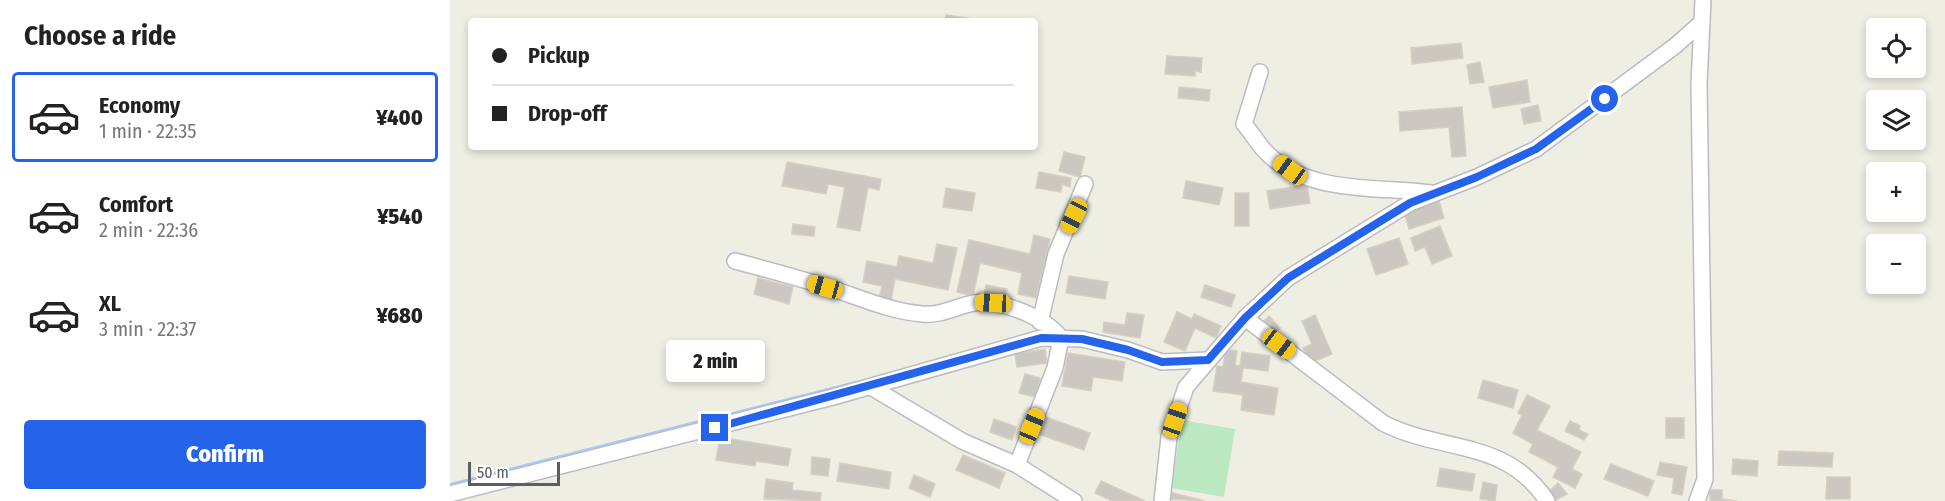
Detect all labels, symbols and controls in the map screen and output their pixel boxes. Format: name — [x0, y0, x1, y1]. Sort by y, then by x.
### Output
map controls — [1866, 18, 1926, 294]
button: locate — [1866, 18, 1926, 78]
text: Choose a ride — [24, 20, 176, 52]
text: Pickup — [528, 42, 590, 69]
route start — [1591, 85, 1618, 112]
icon: car — [27, 90, 81, 144]
button: layers — [1866, 90, 1926, 150]
text: Economy — [99, 92, 180, 119]
text: Drop-off — [528, 100, 607, 127]
text: ¥400 — [376, 104, 423, 131]
text: 1 min · 22:35 — [99, 119, 196, 143]
car — [1270, 152, 1310, 188]
button: + — [1866, 162, 1926, 222]
icon: car — [27, 189, 81, 243]
text: Comfort — [99, 191, 173, 218]
car — [1058, 196, 1090, 236]
text: ¥540 — [377, 203, 423, 230]
text: 2 min · 22:36 — [99, 218, 198, 242]
button: − — [1866, 234, 1926, 294]
car — [805, 273, 845, 301]
icon: car — [27, 288, 81, 342]
text: XL — [99, 290, 121, 317]
car — [975, 293, 1011, 313]
text: ¥680 — [376, 302, 423, 329]
text: 3 min · 22:37 — [99, 317, 196, 341]
car — [1259, 326, 1299, 362]
callout: 2 min — [666, 341, 764, 383]
text: 2 min — [693, 349, 738, 373]
car — [1161, 400, 1189, 440]
car — [1017, 406, 1047, 446]
route end — [701, 414, 728, 441]
button: Confirm — [24, 420, 426, 489]
scale bar — [468, 459, 560, 486]
text: 50 m — [477, 463, 509, 482]

